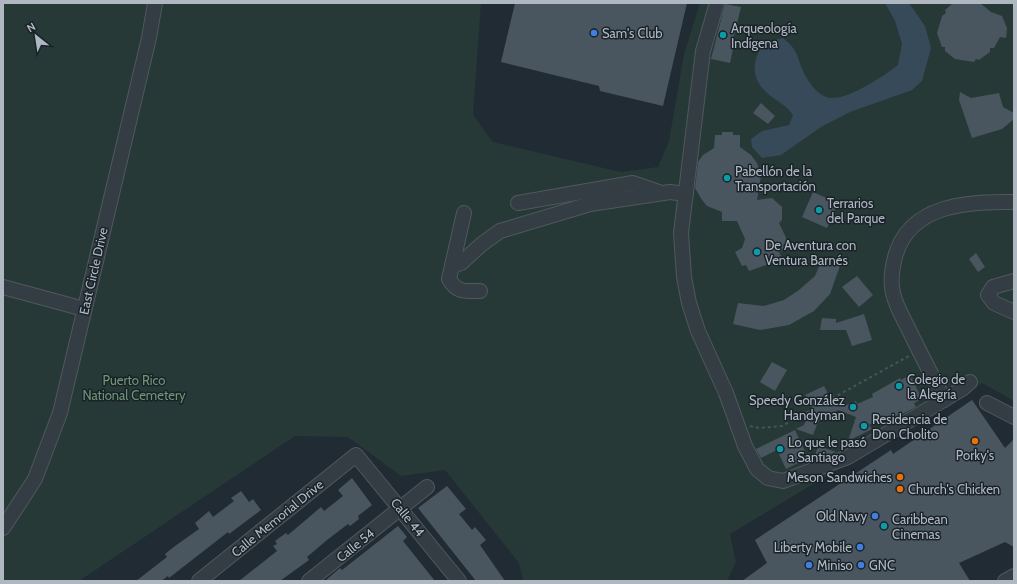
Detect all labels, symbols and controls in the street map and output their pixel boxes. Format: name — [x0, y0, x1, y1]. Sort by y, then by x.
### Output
north arrow — [16, 16, 56, 56]
text: N — [24, 19, 38, 35]
place label: Arqueología Indígena — [731, 20, 797, 51]
place label: Sam's Club — [602, 25, 663, 41]
marker: Sam's Club — [589, 28, 599, 38]
marker: Arqueología Indígena — [718, 30, 728, 40]
place label: Pabellón de la Transportación — [735, 163, 816, 194]
marker: Pabellón de la Transportación — [722, 173, 732, 183]
place label: Terrarios del Parque — [827, 195, 885, 226]
marker: Terrarios del Parque — [814, 205, 824, 215]
street label: East Circle Drive — [75, 226, 111, 316]
place label: De Aventura con Ventura Barnés — [765, 237, 856, 268]
marker: De Aventura con Ventura Barnés — [752, 247, 762, 257]
place label: Colegio de la Alegría — [907, 371, 965, 402]
park label: Puerto Rico National Cemetery — [82, 372, 186, 403]
marker: Colegio de la Alegría — [894, 381, 904, 391]
place label: Speedy González Handyman — [749, 392, 845, 423]
marker: Speedy González Handyman — [848, 402, 858, 412]
place label: Residencia de Don Cholito — [872, 411, 948, 442]
marker: Residencia de Don Cholito — [859, 421, 869, 431]
place label: Lo que le pasó a Santiago — [788, 434, 867, 465]
marker: Porky's — [970, 436, 980, 446]
marker: Lo que le pasó a Santiago — [775, 444, 785, 454]
place label: Porky's — [956, 447, 995, 463]
place label: Meson Sandwiches — [787, 469, 893, 485]
marker: Meson Sandwiches — [895, 472, 905, 482]
street label: Calle Memorial Drive — [228, 476, 327, 560]
place label: Church's Chicken — [908, 481, 1000, 497]
marker: Church's Chicken — [895, 484, 905, 494]
street label: Calle 44 — [388, 495, 429, 540]
place label: Old Navy — [816, 508, 867, 524]
marker: Old Navy — [870, 511, 880, 521]
place label: Caribbean Cinemas — [892, 511, 948, 542]
marker: Caribbean Cinemas — [879, 521, 889, 531]
street label: Calle 54 — [333, 524, 378, 565]
place label: Liberty Mobile — [774, 539, 852, 555]
marker: Liberty Mobile — [855, 542, 865, 552]
place label: Miniso — [817, 557, 853, 573]
place label: GNC — [869, 557, 895, 573]
marker: Miniso — [804, 560, 814, 570]
marker: GNC — [856, 560, 866, 570]

